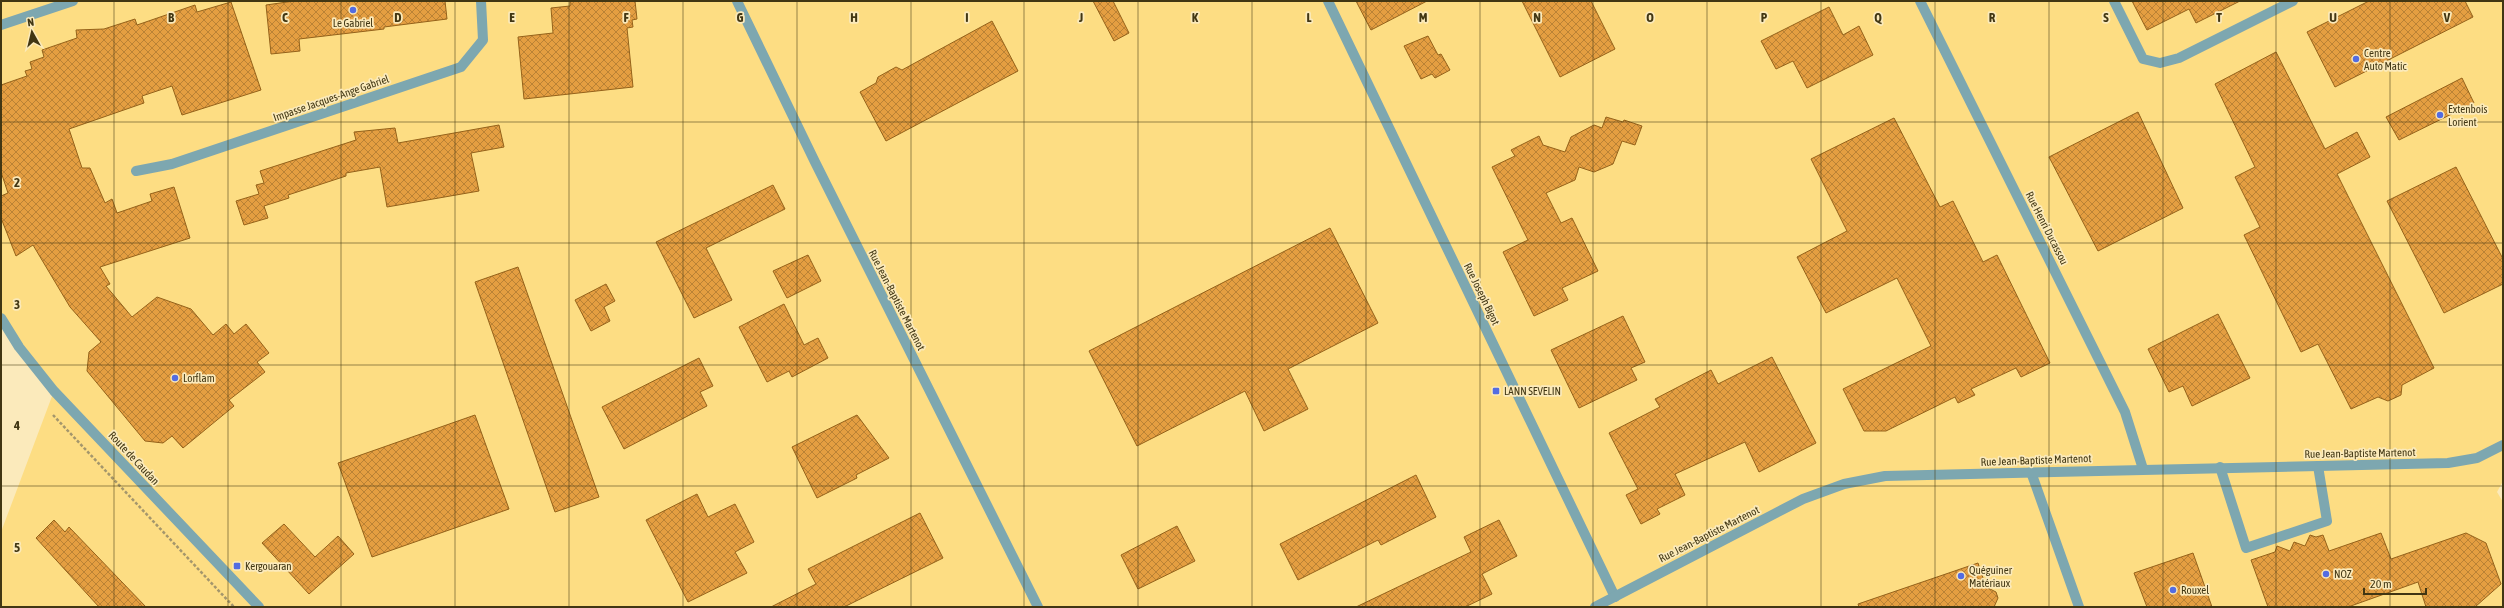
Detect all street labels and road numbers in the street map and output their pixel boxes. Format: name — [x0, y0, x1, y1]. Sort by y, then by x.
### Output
street label: Impasse Jacques-Ange Gabriel — [271, 72, 391, 123]
street label: Rue Henri Ducassou — [2023, 190, 2071, 266]
street label: Rue Jean-Baptiste Martenot — [866, 248, 928, 352]
street label: Rue Joseph Bigot — [1462, 261, 1502, 327]
street label: Route de Caudan — [106, 429, 162, 487]
street label: Rue Jean-Baptiste Martenot — [2304, 446, 2416, 460]
street label: Rue Jean-Baptiste Martenot — [1980, 452, 2092, 468]
street label: Rue Jean-Baptiste Martenot — [1657, 503, 1761, 565]

